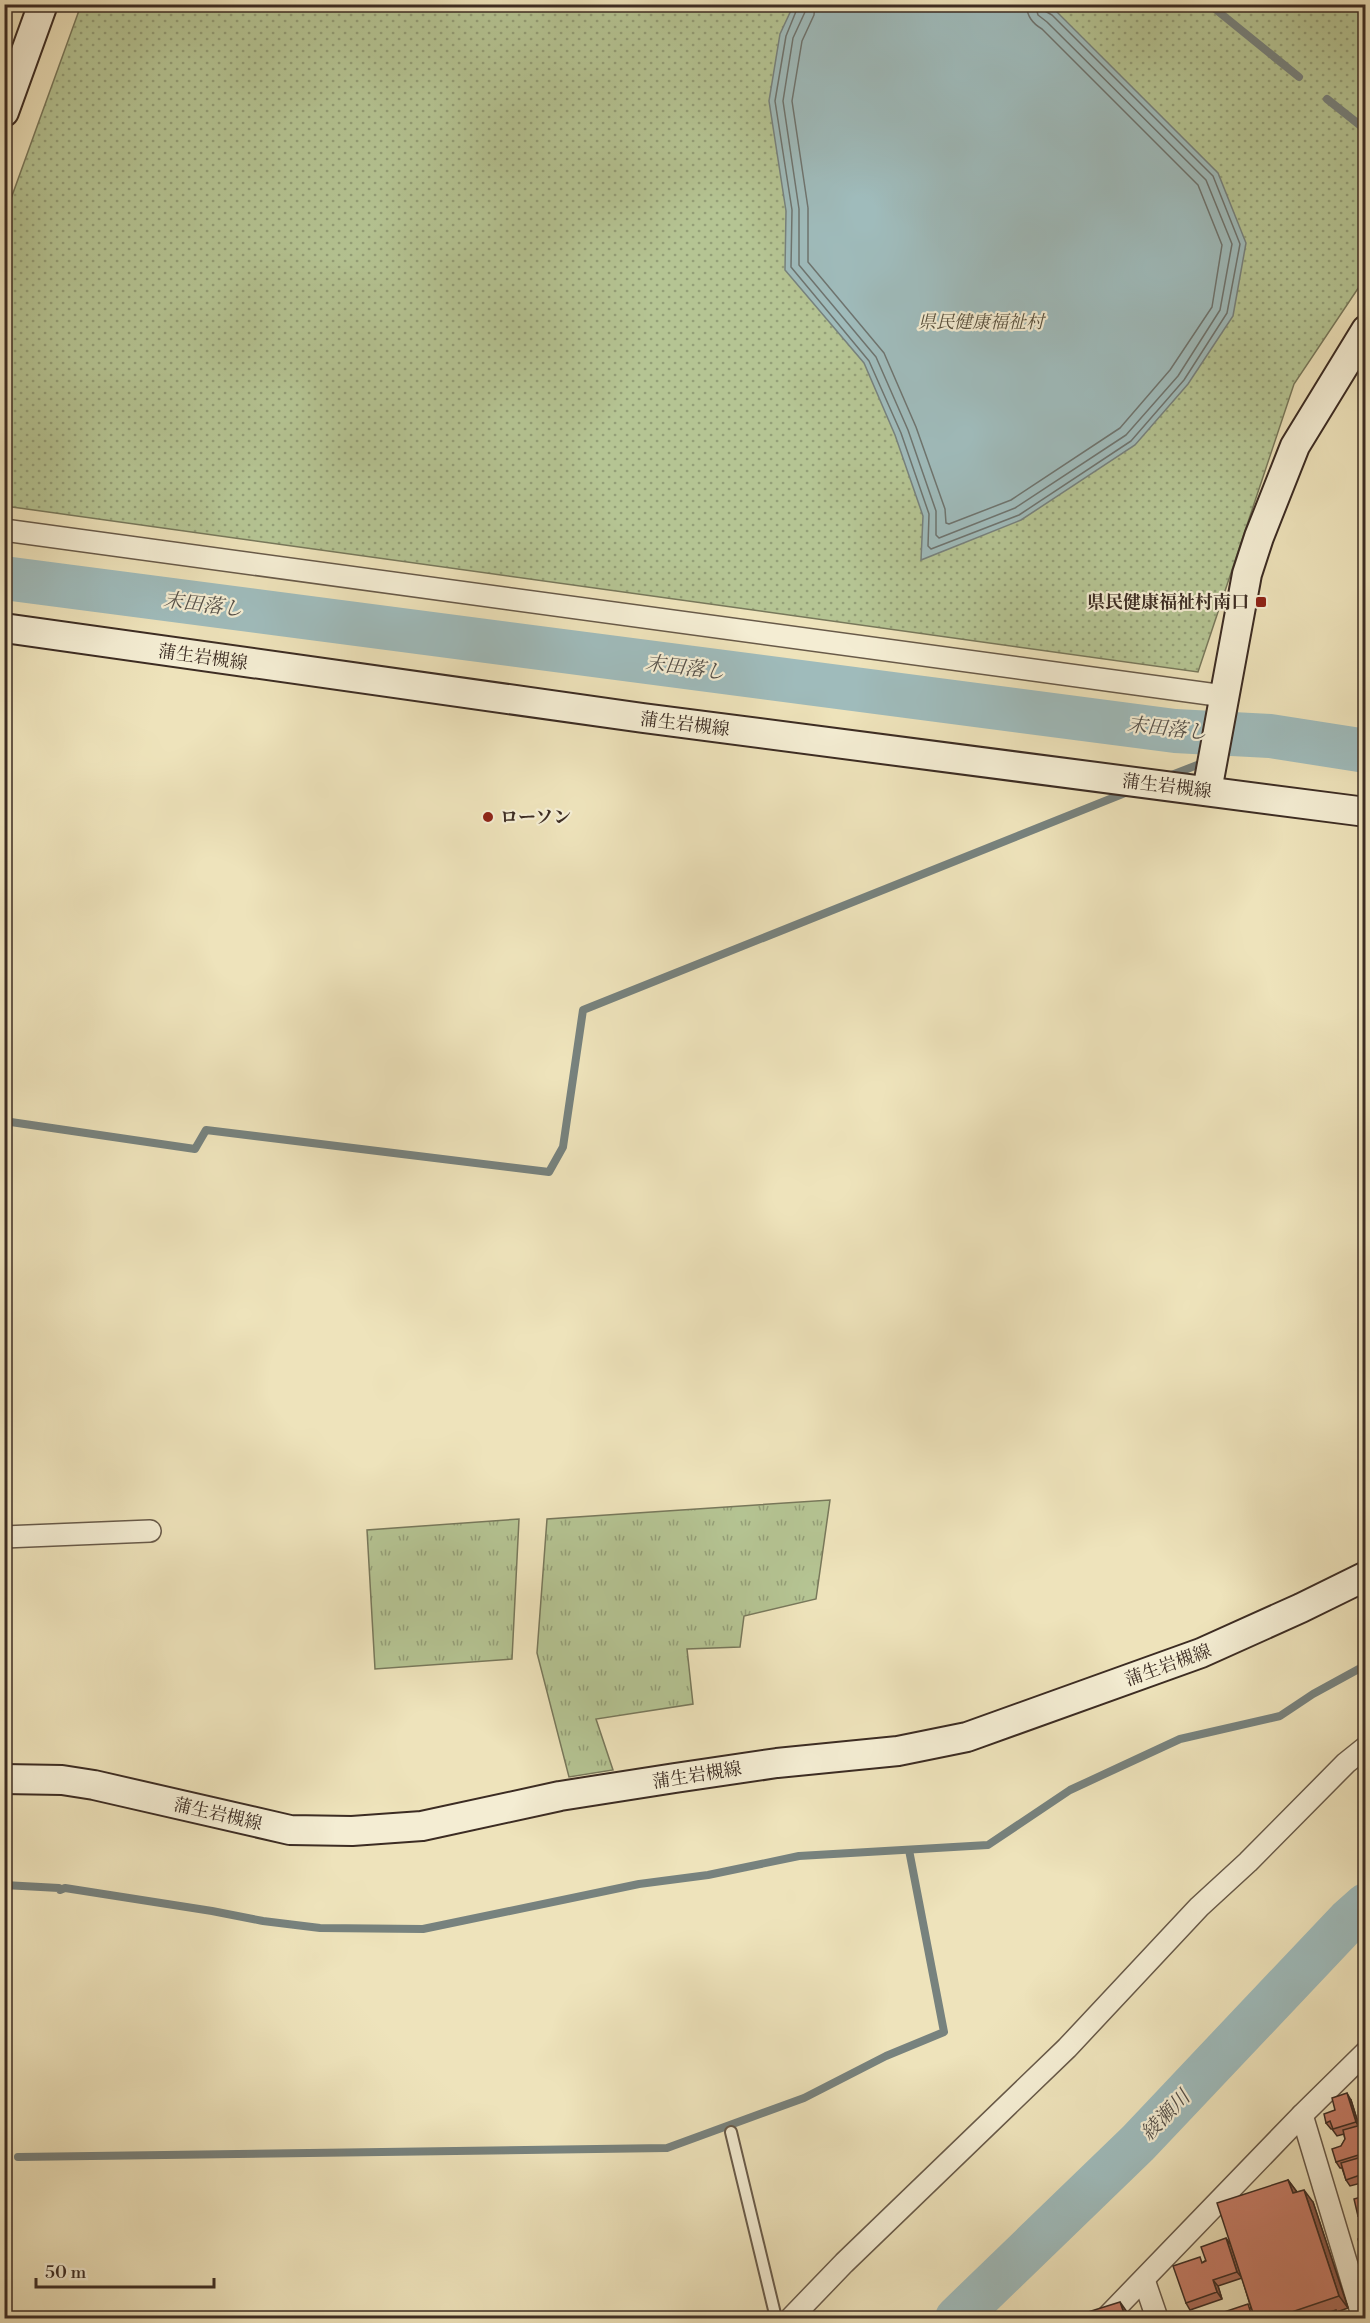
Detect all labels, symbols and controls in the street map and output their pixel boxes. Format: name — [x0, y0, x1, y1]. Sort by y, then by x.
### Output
park label: 県民健康福祉村 — [918, 311, 1047, 334]
water label: 末田落し — [162, 588, 244, 623]
place label: 県民健康福祉村南口 — [1087, 591, 1249, 614]
marker: 県民健康福祉村南口 — [1254, 595, 1268, 609]
street label: 蒲生岩槻線 — [157, 640, 249, 675]
water label: 末田落し — [644, 651, 726, 686]
street label: 蒲生岩槻線 — [639, 708, 731, 741]
water label: 末田落し — [1126, 713, 1208, 746]
street label: 蒲生岩槻線 — [1121, 770, 1213, 803]
place label: ローソン — [500, 806, 571, 829]
marker: ローソン — [481, 810, 495, 824]
street label: 蒲生岩槻線 — [1122, 1639, 1214, 1692]
street label: 蒲生岩槻線 — [651, 1757, 743, 1794]
street label: 蒲生岩槻線 — [171, 1793, 264, 1836]
water label: 綾瀬川 — [1136, 2084, 1197, 2146]
scale bar — [36, 2251, 214, 2289]
text: 50 m — [45, 2261, 87, 2284]

